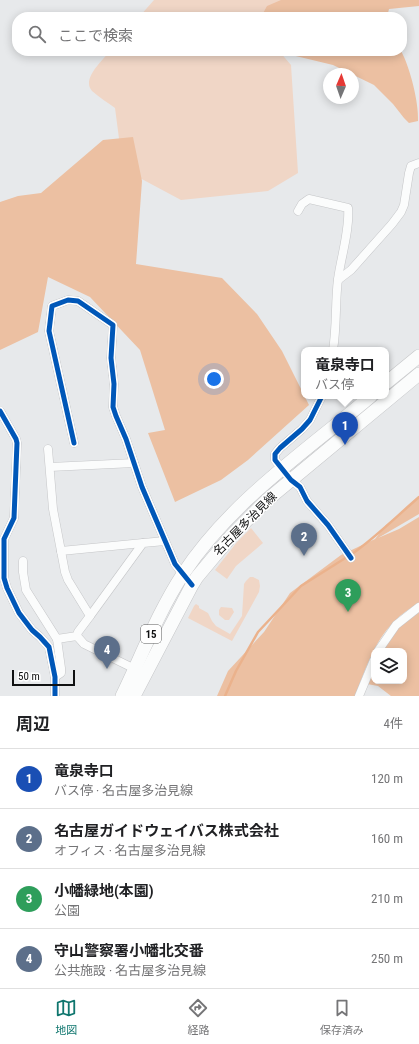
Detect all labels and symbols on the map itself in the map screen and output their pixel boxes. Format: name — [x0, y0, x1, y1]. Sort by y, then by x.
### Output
north arrow — [323, 68, 359, 104]
your location — [204, 369, 224, 389]
pin: 1 — [332, 412, 358, 445]
street label: 名古屋多治見線 — [210, 489, 280, 559]
pin: 2 — [291, 523, 317, 556]
pin: 3 — [335, 579, 361, 612]
road number: 15 — [141, 625, 161, 643]
pin: 4 — [94, 636, 120, 669]
scale bar — [12, 668, 75, 687]

